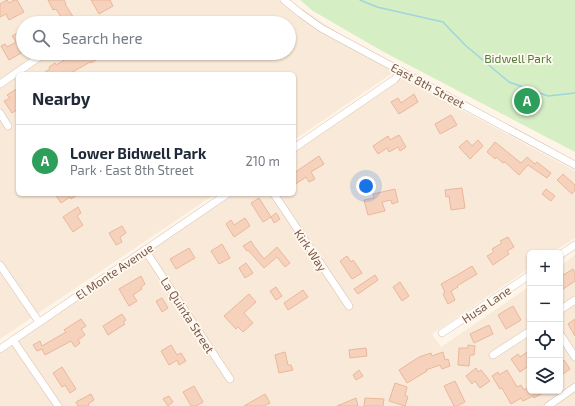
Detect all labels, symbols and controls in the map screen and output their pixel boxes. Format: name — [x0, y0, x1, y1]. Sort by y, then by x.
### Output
search box — [16, 16, 296, 60]
icon: search — [30, 27, 52, 49]
text: Search here — [62, 29, 143, 47]
park label: Bidwell Park — [484, 51, 552, 65]
street label: East 8th Street — [389, 60, 468, 111]
pin: A — [514, 86, 540, 116]
text: Nearby — [32, 88, 90, 108]
text: Lower Bidwell Park — [70, 144, 206, 162]
text: A — [41, 153, 49, 169]
text: 210 m — [245, 153, 280, 169]
text: Park · East 8th Street — [70, 162, 194, 178]
your location — [356, 176, 376, 196]
street label: Kirk Way — [292, 226, 330, 274]
street label: El Monte Avenue — [73, 240, 155, 302]
map controls — [527, 250, 563, 394]
button: + — [527, 250, 563, 286]
street label: La Quinta Street — [157, 275, 218, 356]
street label: Husa Lane — [459, 282, 513, 326]
button: − — [527, 286, 563, 322]
button: locate — [527, 322, 563, 358]
button: layers — [527, 358, 563, 394]

